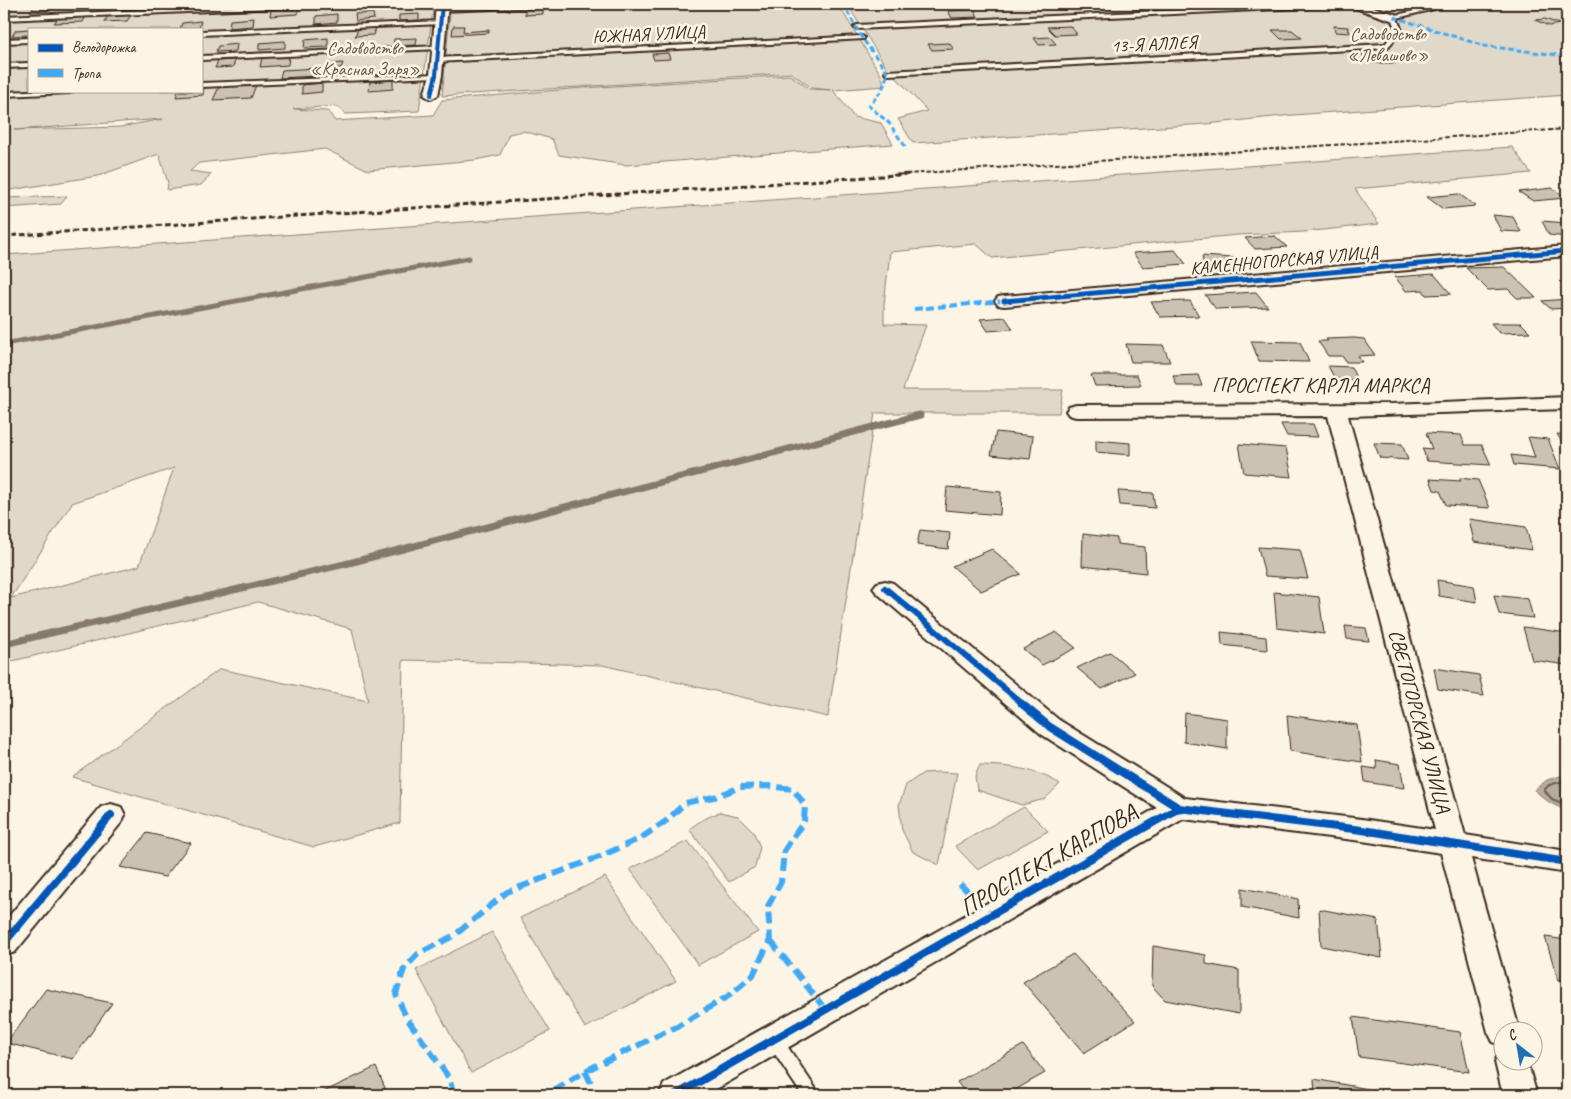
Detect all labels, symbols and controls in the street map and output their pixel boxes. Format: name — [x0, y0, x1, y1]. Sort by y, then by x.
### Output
street label: ЮЖНАЯ УЛИЦА — [592, 20, 707, 48]
park label: Садоводство «Левашово» — [1347, 23, 1429, 66]
legend — [28, 28, 202, 92]
street label: 13-Я АЛЛЕЯ — [1111, 31, 1200, 57]
park label: Садоводство «Красная Заря» — [310, 37, 420, 80]
text: Велодорожка — [72, 38, 136, 57]
text: Тропа — [72, 64, 101, 83]
street label: КАМЕННОГОРСКАЯ УЛИЦА — [1189, 241, 1380, 279]
street label: ПРОСПЕКТ КАРЛА МАРКСА — [1212, 372, 1430, 398]
street label: СВЕТОГОРСКАЯ УЛИЦА — [1383, 627, 1457, 816]
street label: ПРОСПЕКТ КАРПОВА — [954, 796, 1143, 924]
north arrow — [1494, 1022, 1544, 1072]
text: С — [1504, 1025, 1521, 1044]

